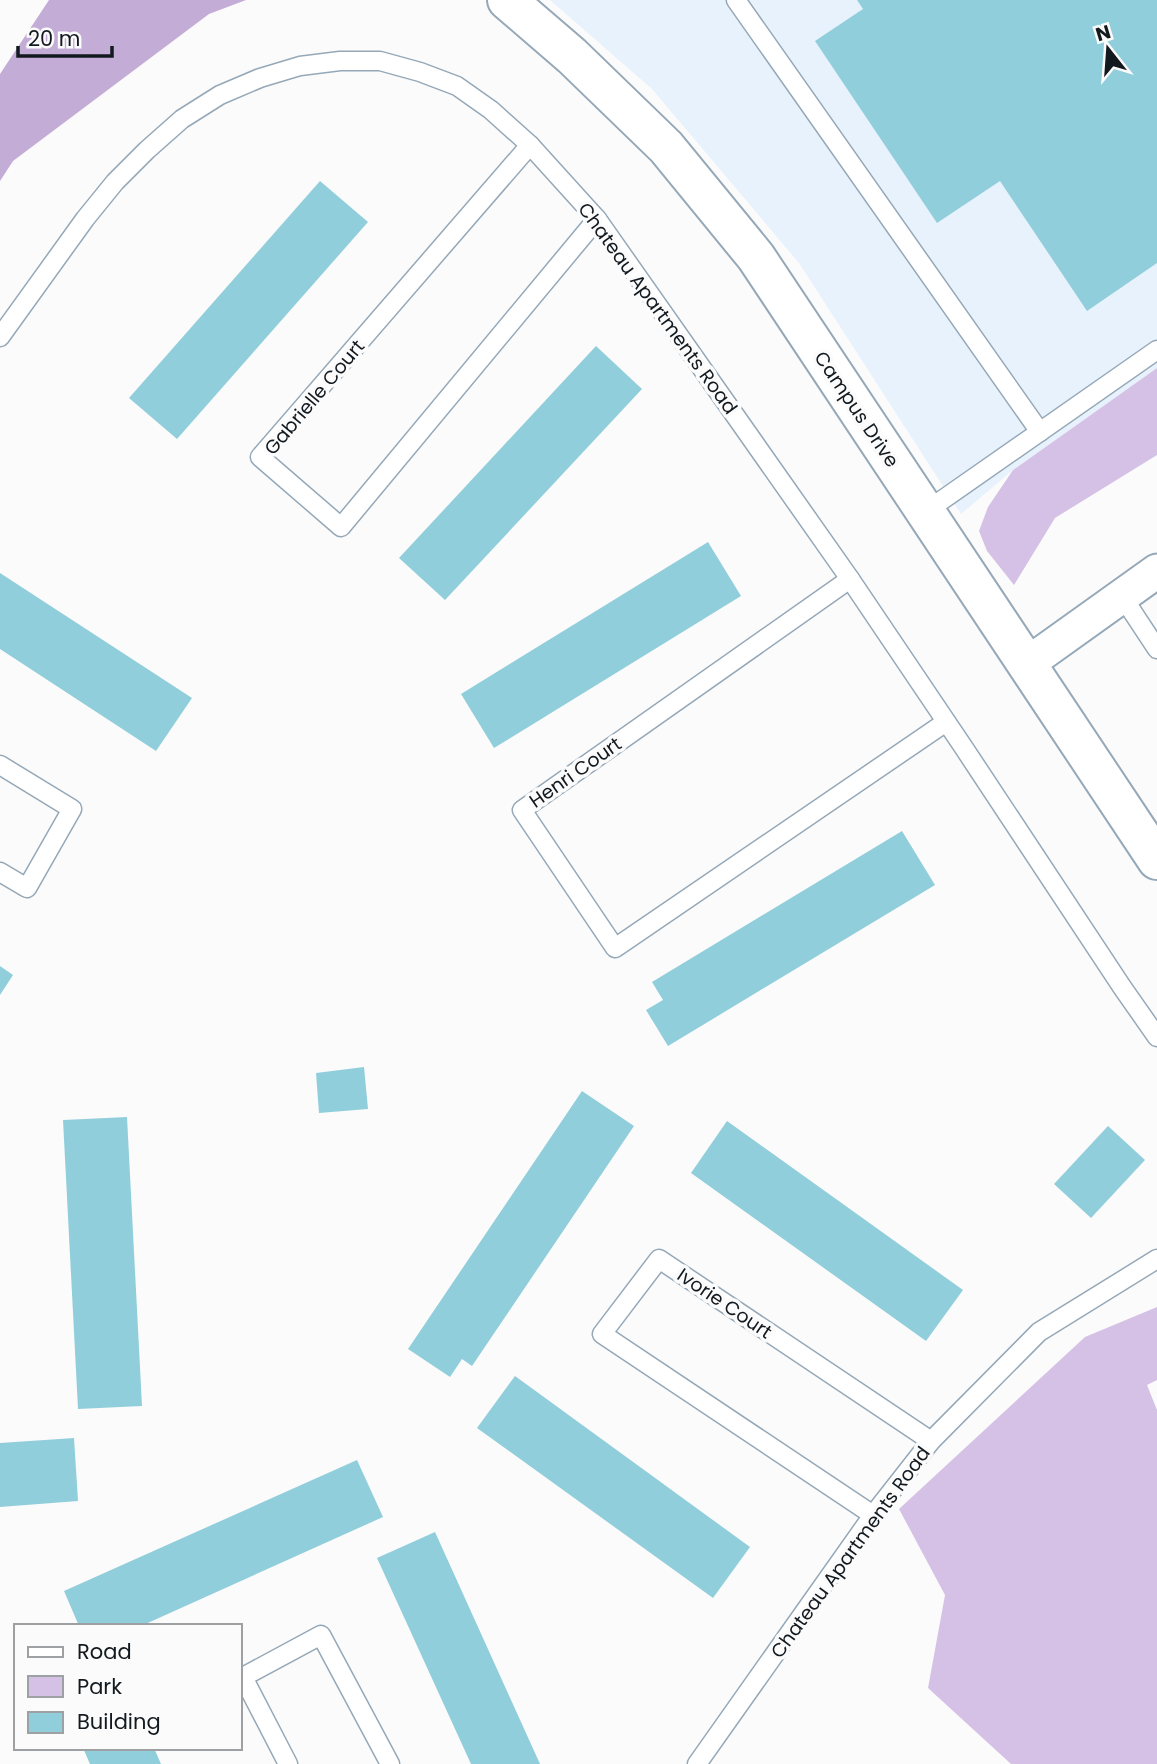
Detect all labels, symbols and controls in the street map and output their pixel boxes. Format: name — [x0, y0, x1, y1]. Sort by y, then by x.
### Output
scale bar — [18, 14, 112, 58]
north arrow — [1073, 14, 1143, 84]
text: N — [1092, 18, 1114, 48]
text: 20 m — [28, 24, 81, 53]
street label: Chateau Apartments Road — [572, 197, 744, 420]
street label: Gabrielle Court — [258, 334, 371, 461]
street label: Campus Drive — [808, 346, 905, 473]
street label: Henri Court — [524, 731, 627, 814]
street label: Ivorie Court — [672, 1262, 778, 1345]
street label: Chateau Apartments Road — [764, 1441, 936, 1664]
legend — [14, 1624, 242, 1750]
text: Road — [77, 1637, 132, 1666]
text: Park — [77, 1672, 122, 1701]
text: Building — [77, 1707, 161, 1736]

